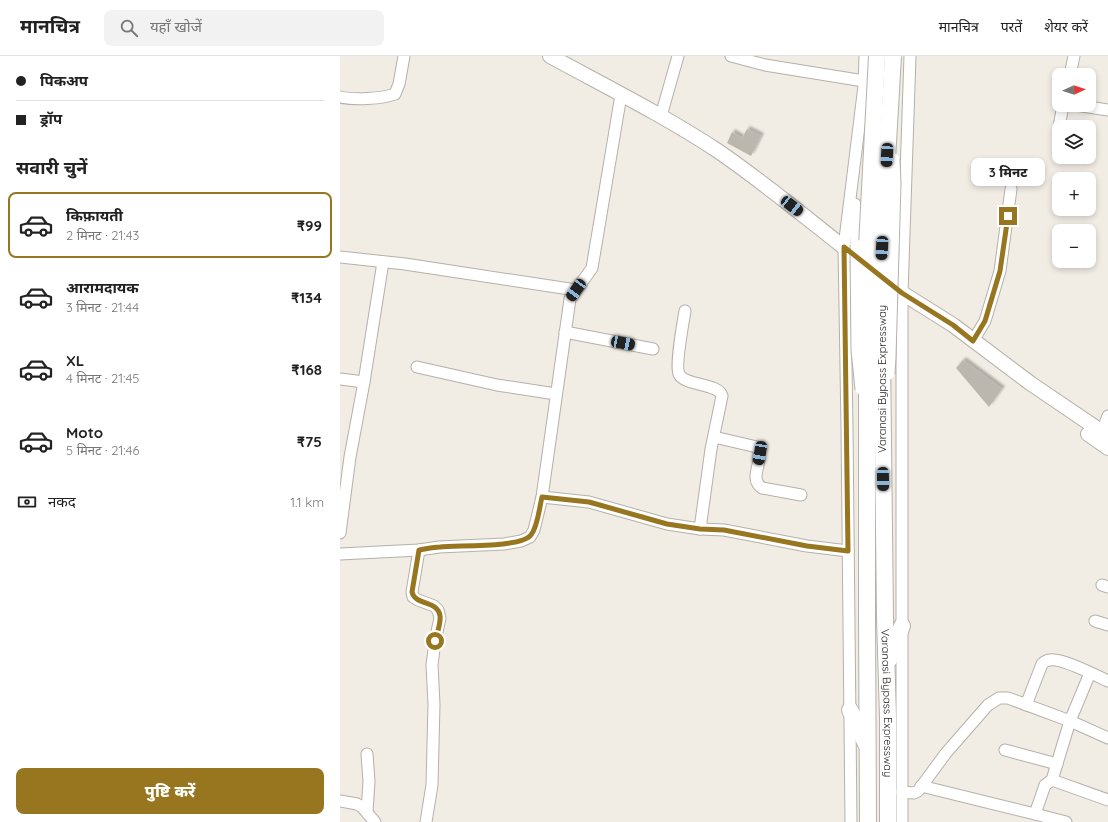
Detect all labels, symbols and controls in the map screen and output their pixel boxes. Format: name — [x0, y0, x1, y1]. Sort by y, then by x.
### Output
search box — [104, 10, 384, 46]
text: मानचित्र — [20, 14, 80, 38]
icon: search — [118, 17, 140, 39]
text: यहाँ खोजें — [150, 17, 202, 36]
text: मानचित्र — [939, 18, 979, 36]
text: परतें — [1001, 18, 1022, 36]
text: शेयर करें — [1044, 18, 1088, 36]
north arrow — [1052, 68, 1096, 112]
map controls — [1052, 68, 1096, 268]
text: पिकअप — [40, 71, 88, 90]
text: ड्रॉप — [40, 109, 62, 128]
button: layers — [1052, 120, 1096, 164]
car — [880, 143, 894, 167]
text: सवारी चुनें — [16, 156, 87, 179]
callout: 3 मिनट — [971, 158, 1045, 186]
text: 3 मिनट — [989, 164, 1027, 180]
button: + — [1052, 172, 1096, 216]
car — [779, 194, 805, 218]
text: किफ़ायती — [66, 206, 123, 225]
icon: car — [18, 207, 54, 243]
route end — [999, 207, 1017, 225]
text: ₹99 — [297, 216, 322, 235]
button: − — [1052, 224, 1096, 268]
text: 2 मिनट · 21:43 — [66, 227, 139, 243]
car — [875, 236, 889, 260]
car — [564, 277, 588, 303]
text: आरामदायक — [66, 278, 139, 297]
icon: car — [18, 279, 54, 315]
text: ₹134 — [291, 288, 322, 307]
text: 3 मिनट · 21:44 — [66, 299, 139, 315]
street label: Varanasi Bypass Expressway — [875, 305, 889, 453]
car — [610, 335, 636, 351]
icon: car — [18, 351, 54, 387]
text: XL — [66, 351, 84, 370]
text: ₹168 — [291, 360, 322, 379]
text: 4 मिनट · 21:45 — [66, 370, 139, 386]
icon: car — [18, 423, 54, 459]
text: Moto — [66, 423, 103, 442]
text: ₹75 — [297, 432, 322, 451]
car — [752, 440, 768, 466]
text: 5 मिनट · 21:46 — [66, 442, 139, 458]
car — [877, 467, 889, 491]
icon: cash — [16, 491, 38, 513]
text: नकद — [48, 492, 76, 511]
text: 1.1 km — [290, 494, 324, 510]
street label: Varanasi Bypass Expressway — [878, 629, 895, 777]
route start — [426, 632, 444, 650]
button: पुष्टि करें — [16, 768, 324, 814]

